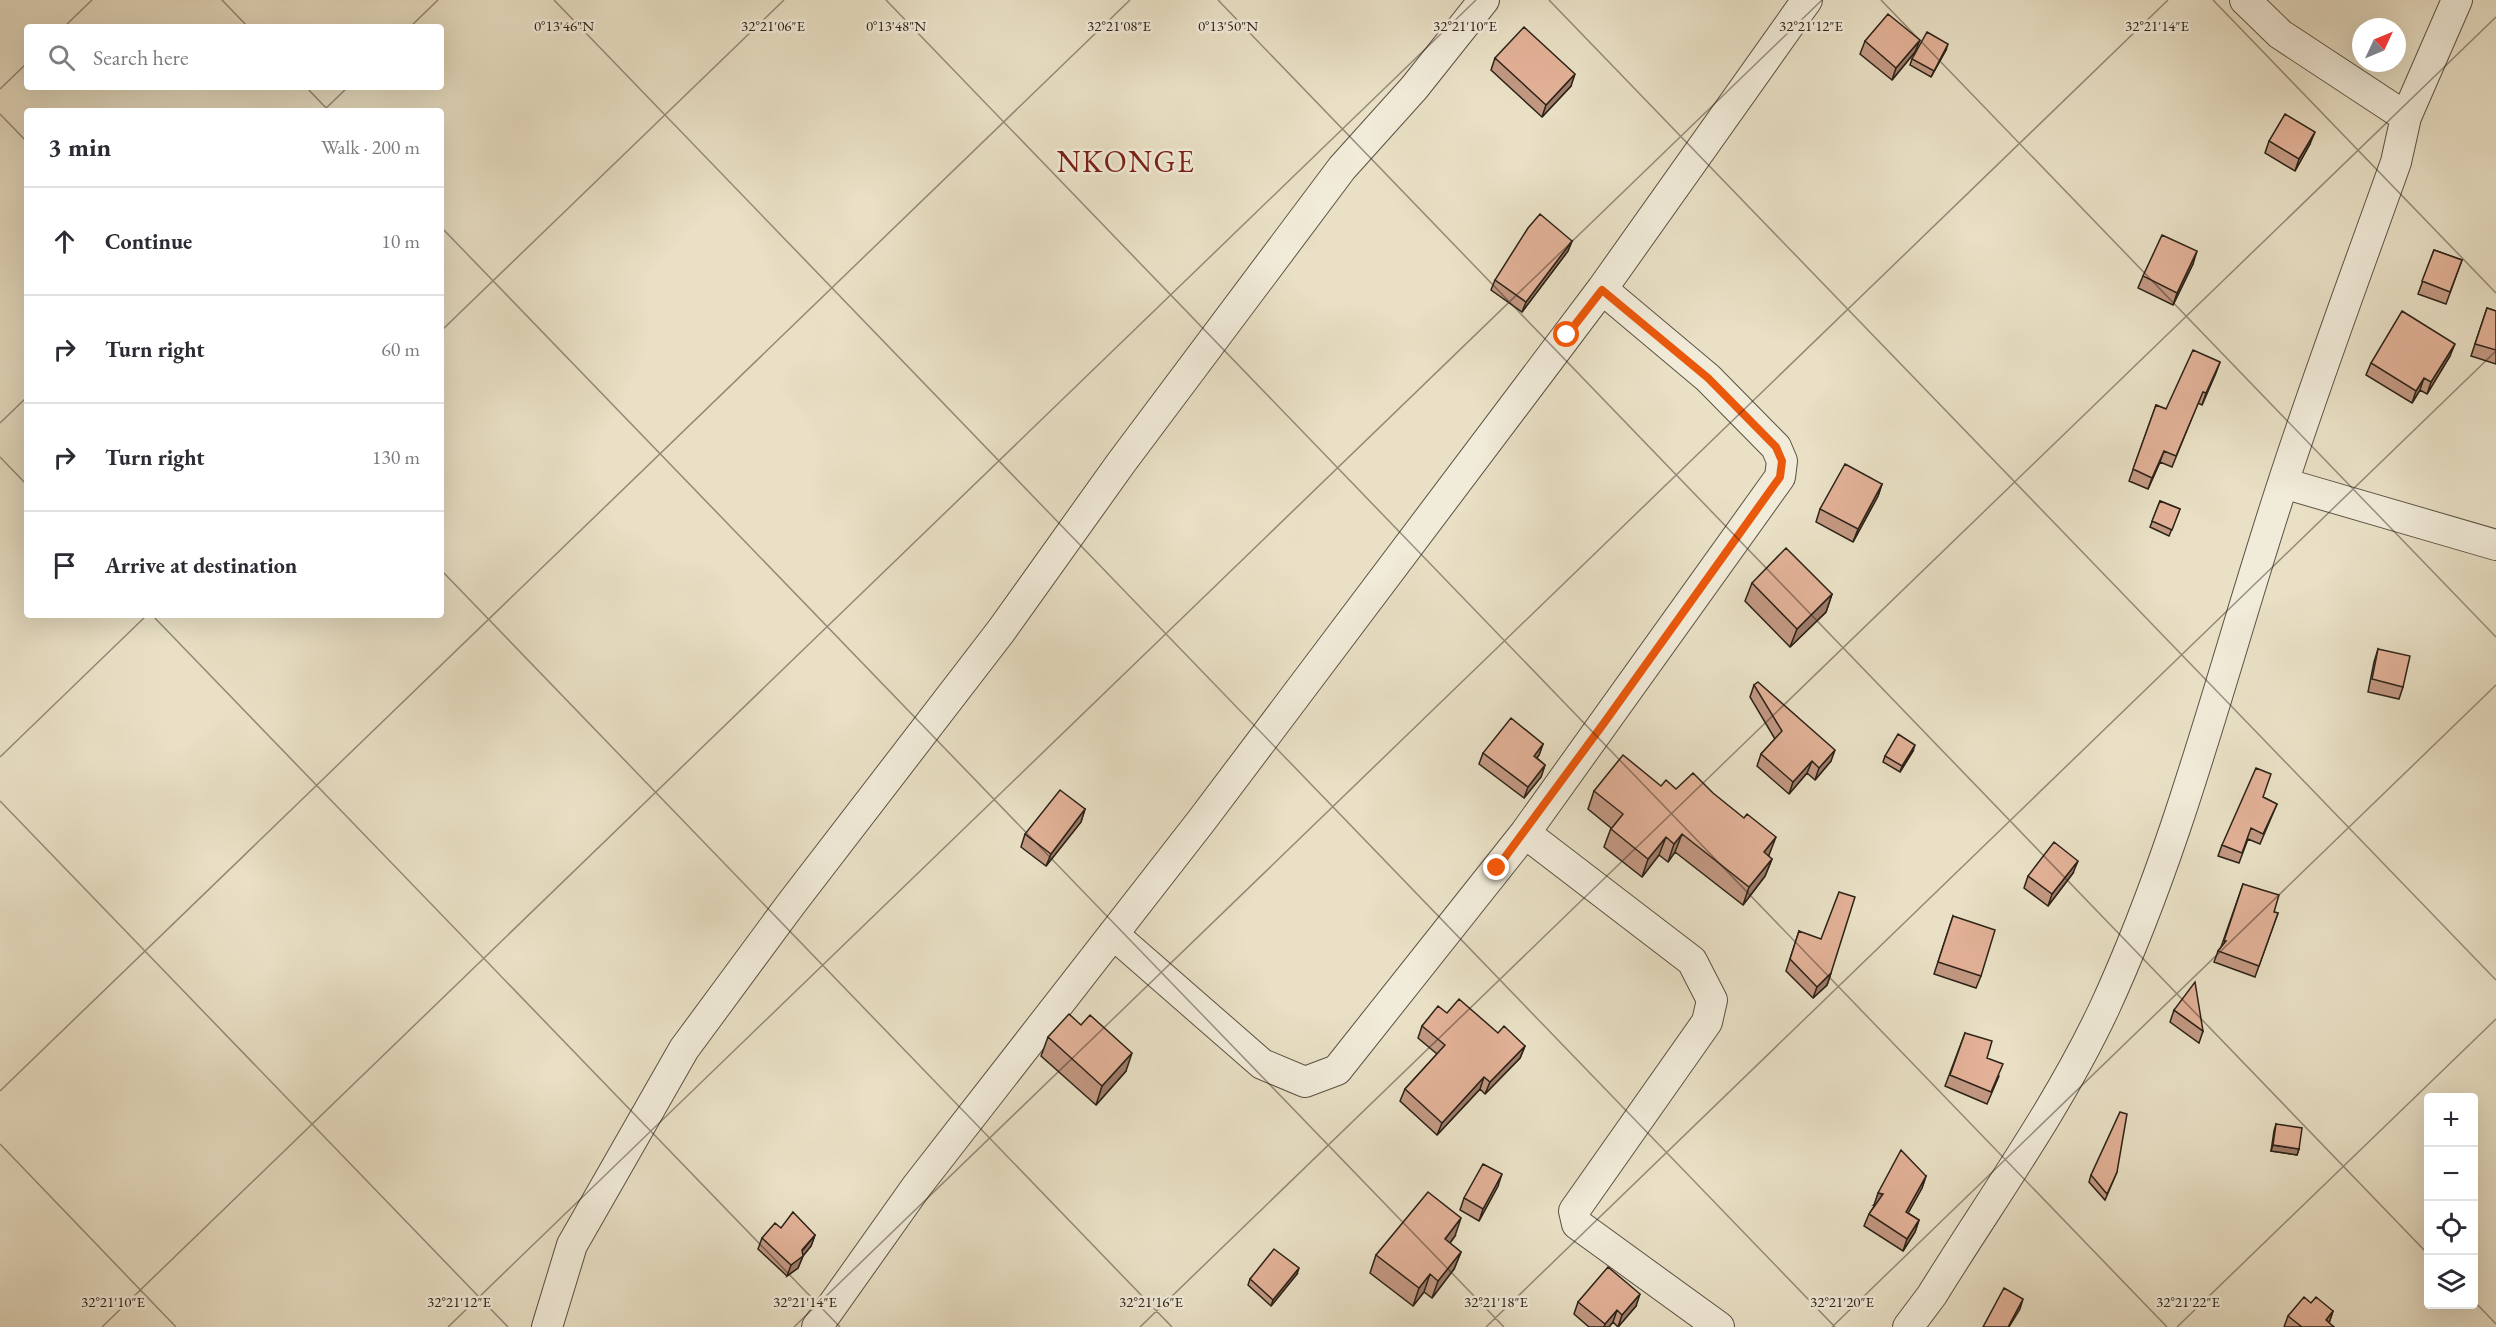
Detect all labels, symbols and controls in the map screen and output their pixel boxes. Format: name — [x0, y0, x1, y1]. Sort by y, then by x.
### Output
text: 0°13'46"N — [534, 16, 594, 35]
text: 32°21'06"E — [741, 16, 806, 35]
text: 0°13'48"N — [866, 16, 926, 35]
text: 32°21'08"E — [1087, 16, 1152, 35]
text: 0°13'50"N — [1198, 16, 1258, 35]
text: 32°21'10"E — [1433, 16, 1498, 35]
text: 32°21'12"E — [1779, 16, 1844, 35]
text: 32°21'14"E — [2125, 16, 2190, 35]
north arrow — [2352, 18, 2406, 72]
search box — [24, 24, 444, 90]
icon: search — [45, 41, 78, 74]
text: Search here — [93, 43, 188, 72]
text: 3 min — [48, 130, 111, 164]
text: Walk · 200 m — [321, 134, 420, 160]
district label: NKONGE — [1057, 142, 1195, 181]
icon: ahead — [48, 225, 81, 258]
text: Continue — [105, 227, 192, 256]
text: 10 m — [381, 228, 420, 254]
route start — [1553, 321, 1579, 347]
icon: right — [48, 333, 81, 366]
text: Turn right — [105, 335, 204, 364]
text: 60 m — [381, 336, 420, 362]
icon: right — [48, 441, 81, 474]
text: Turn right — [105, 443, 204, 472]
text: 130 m — [372, 444, 420, 470]
icon: arrive — [48, 549, 81, 582]
text: Arrive at destination — [105, 551, 297, 580]
route end — [1483, 854, 1509, 880]
map controls — [2424, 1093, 2478, 1309]
button: + — [2424, 1093, 2478, 1147]
button: − — [2424, 1147, 2478, 1201]
button: locate — [2424, 1201, 2478, 1255]
button: layers — [2424, 1255, 2478, 1309]
text: 32°21'10"E — [81, 1292, 146, 1311]
text: 32°21'12"E — [427, 1292, 492, 1311]
text: 32°21'14"E — [773, 1292, 838, 1311]
text: 32°21'16"E — [1119, 1292, 1184, 1311]
text: 32°21'18"E — [1464, 1292, 1529, 1311]
text: 32°21'20"E — [1810, 1292, 1875, 1311]
text: 32°21'22"E — [2156, 1292, 2221, 1311]

